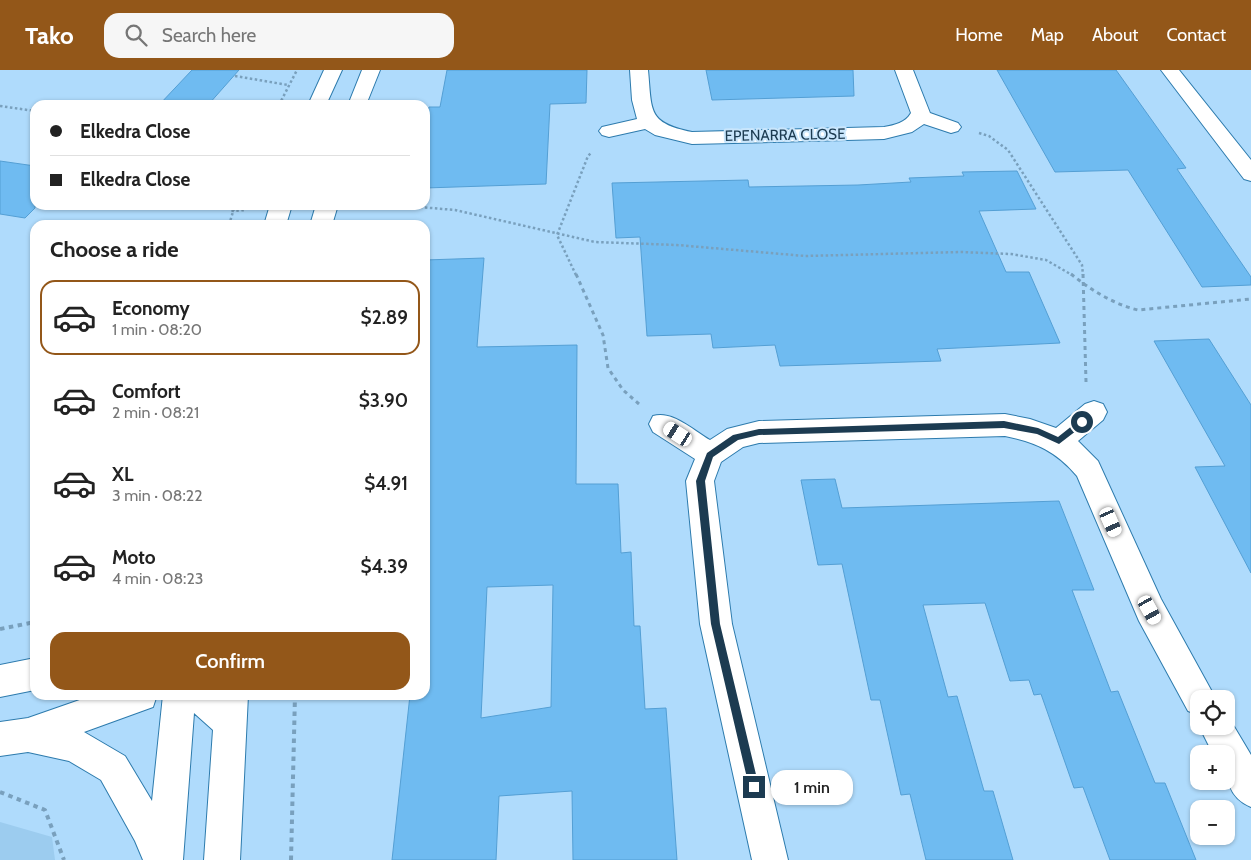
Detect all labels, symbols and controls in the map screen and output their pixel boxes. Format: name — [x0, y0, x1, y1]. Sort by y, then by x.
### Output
search box — [104, 13, 454, 58]
text: Tako — [25, 21, 74, 50]
icon: search — [122, 21, 150, 49]
text: Search here — [162, 24, 256, 47]
text: Home — [955, 24, 1003, 46]
text: Map — [1031, 24, 1064, 46]
text: About — [1092, 24, 1138, 46]
text: Contact — [1166, 24, 1226, 46]
text: Elkedra Close — [80, 120, 190, 143]
street label: EPENARRA CLOSE — [724, 125, 846, 145]
text: Elkedra Close — [80, 168, 190, 191]
text: Choose a ride — [50, 236, 179, 263]
icon: car — [52, 295, 97, 340]
text: Economy — [112, 297, 190, 320]
text: $2.89 — [361, 306, 408, 329]
text: 1 min · 08:20 — [112, 320, 202, 339]
icon: car — [52, 378, 97, 423]
text: Comfort — [112, 380, 181, 403]
text: $3.90 — [359, 389, 408, 412]
text: 2 min · 08:21 — [112, 403, 199, 422]
route start — [1071, 411, 1093, 433]
car — [661, 420, 694, 448]
icon: car — [52, 461, 97, 506]
text: XL — [112, 463, 133, 486]
text: $4.91 — [364, 472, 408, 495]
text: 3 min · 08:22 — [112, 486, 203, 505]
car — [1098, 505, 1123, 539]
icon: car — [52, 544, 97, 589]
text: Moto — [112, 546, 156, 569]
text: $4.39 — [360, 555, 408, 578]
text: 4 min · 08:23 — [112, 569, 203, 588]
car — [1136, 593, 1163, 627]
button: Confirm — [50, 632, 410, 690]
map controls — [1190, 690, 1235, 845]
button: locate — [1190, 690, 1235, 735]
button: + — [1190, 745, 1235, 790]
callout: 1 min — [772, 770, 854, 804]
route end — [743, 776, 765, 798]
text: 1 min — [794, 778, 830, 797]
button: − — [1190, 800, 1235, 845]

